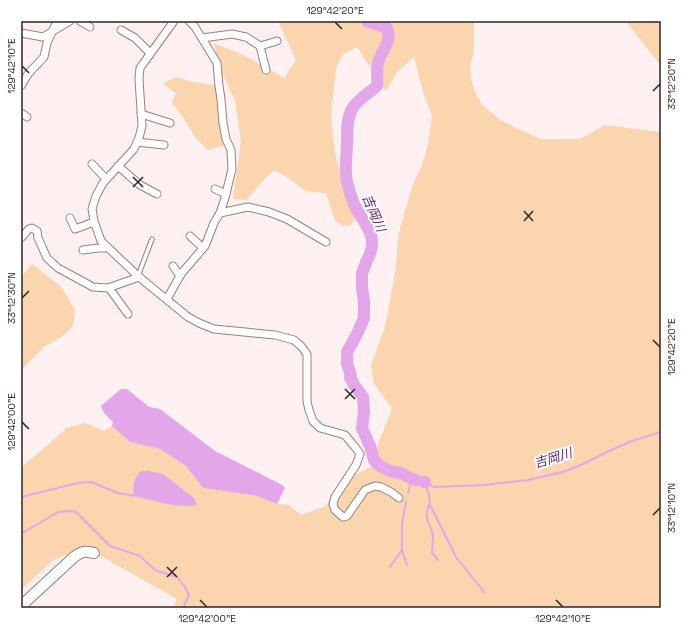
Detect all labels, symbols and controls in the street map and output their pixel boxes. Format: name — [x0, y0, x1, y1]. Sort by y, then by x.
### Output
text: 129°42'20"E — [306, 4, 364, 17]
text: 129°42'10"E — [5, 38, 18, 94]
text: 33°12'20"N — [665, 58, 678, 110]
water label: 吉岡川 — [359, 192, 390, 236]
text: 33°12'30"N — [5, 272, 18, 324]
text: 129°42'20"E — [665, 318, 678, 376]
text: 129°42'00"E — [5, 393, 18, 451]
water label: 吉岡川 — [532, 444, 576, 472]
text: 33°12'10"N — [665, 483, 678, 533]
text: 129°42'00"E — [178, 612, 236, 625]
text: 129°42'10"E — [535, 612, 591, 625]

